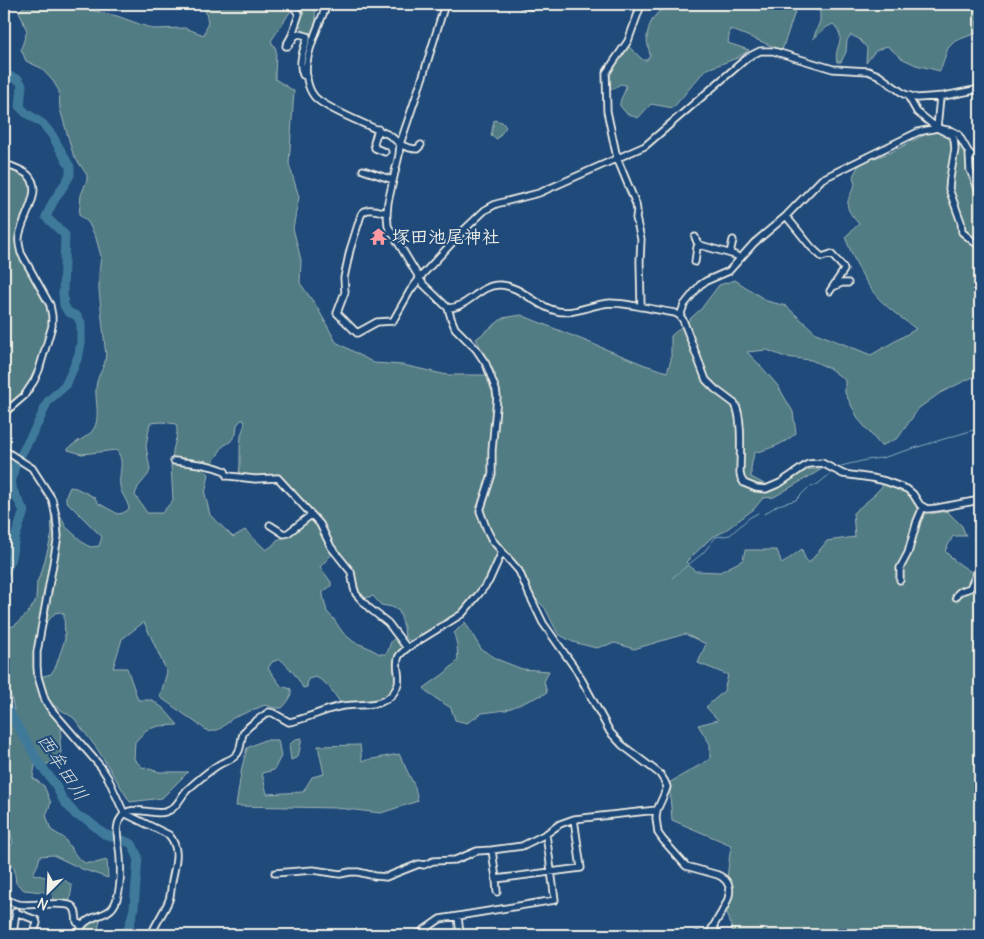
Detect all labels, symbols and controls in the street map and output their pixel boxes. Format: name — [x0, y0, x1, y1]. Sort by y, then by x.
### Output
place label: 塚田池尾神社 — [392, 225, 500, 248]
temple icon: 塚田池尾神社 — [368, 227, 388, 247]
water label: 西牟田川 — [32, 729, 94, 805]
north arrow — [22, 866, 72, 916]
text: N — [35, 894, 51, 914]

